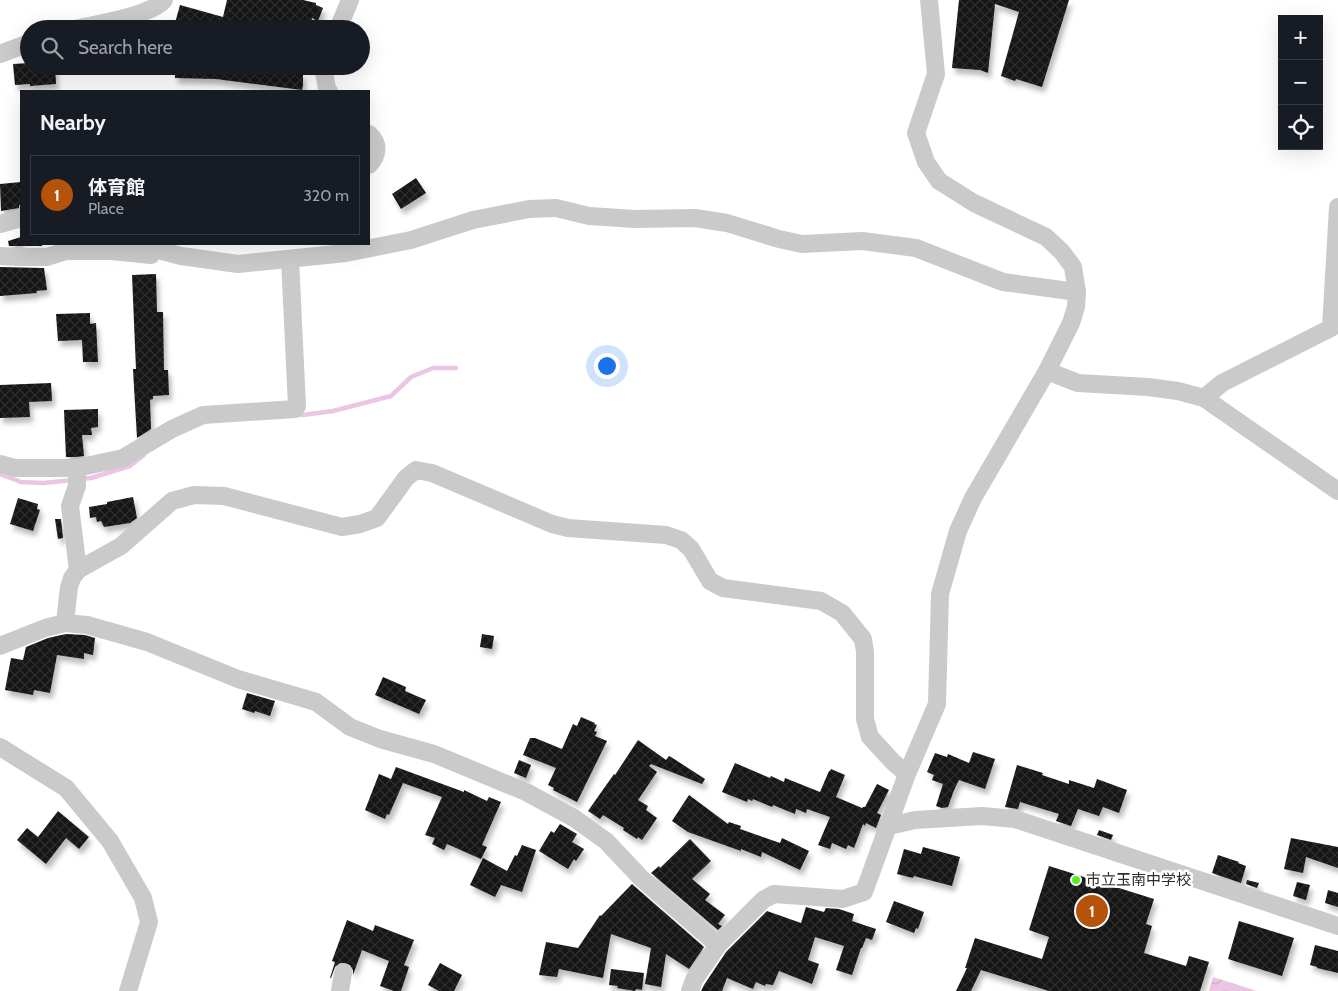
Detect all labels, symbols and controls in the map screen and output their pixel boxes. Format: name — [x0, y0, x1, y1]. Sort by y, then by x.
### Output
map controls — [1278, 15, 1323, 150]
button: + — [1278, 15, 1323, 60]
search box — [20, 20, 370, 75]
icon: search — [38, 34, 66, 62]
text: Search here — [78, 36, 172, 59]
button: − — [1278, 60, 1323, 105]
button: locate — [1278, 105, 1323, 150]
text: Nearby — [40, 110, 106, 135]
text: 体育館 — [88, 176, 145, 199]
text: 1 — [54, 186, 60, 205]
text: 320 m — [303, 186, 349, 205]
text: Place — [88, 199, 124, 218]
your location — [594, 353, 620, 379]
place label: 市立玉南中学校 — [1086, 871, 1191, 889]
marker: 市立玉南中学校 — [1070, 874, 1082, 886]
pin: 1 — [1076, 892, 1108, 930]

